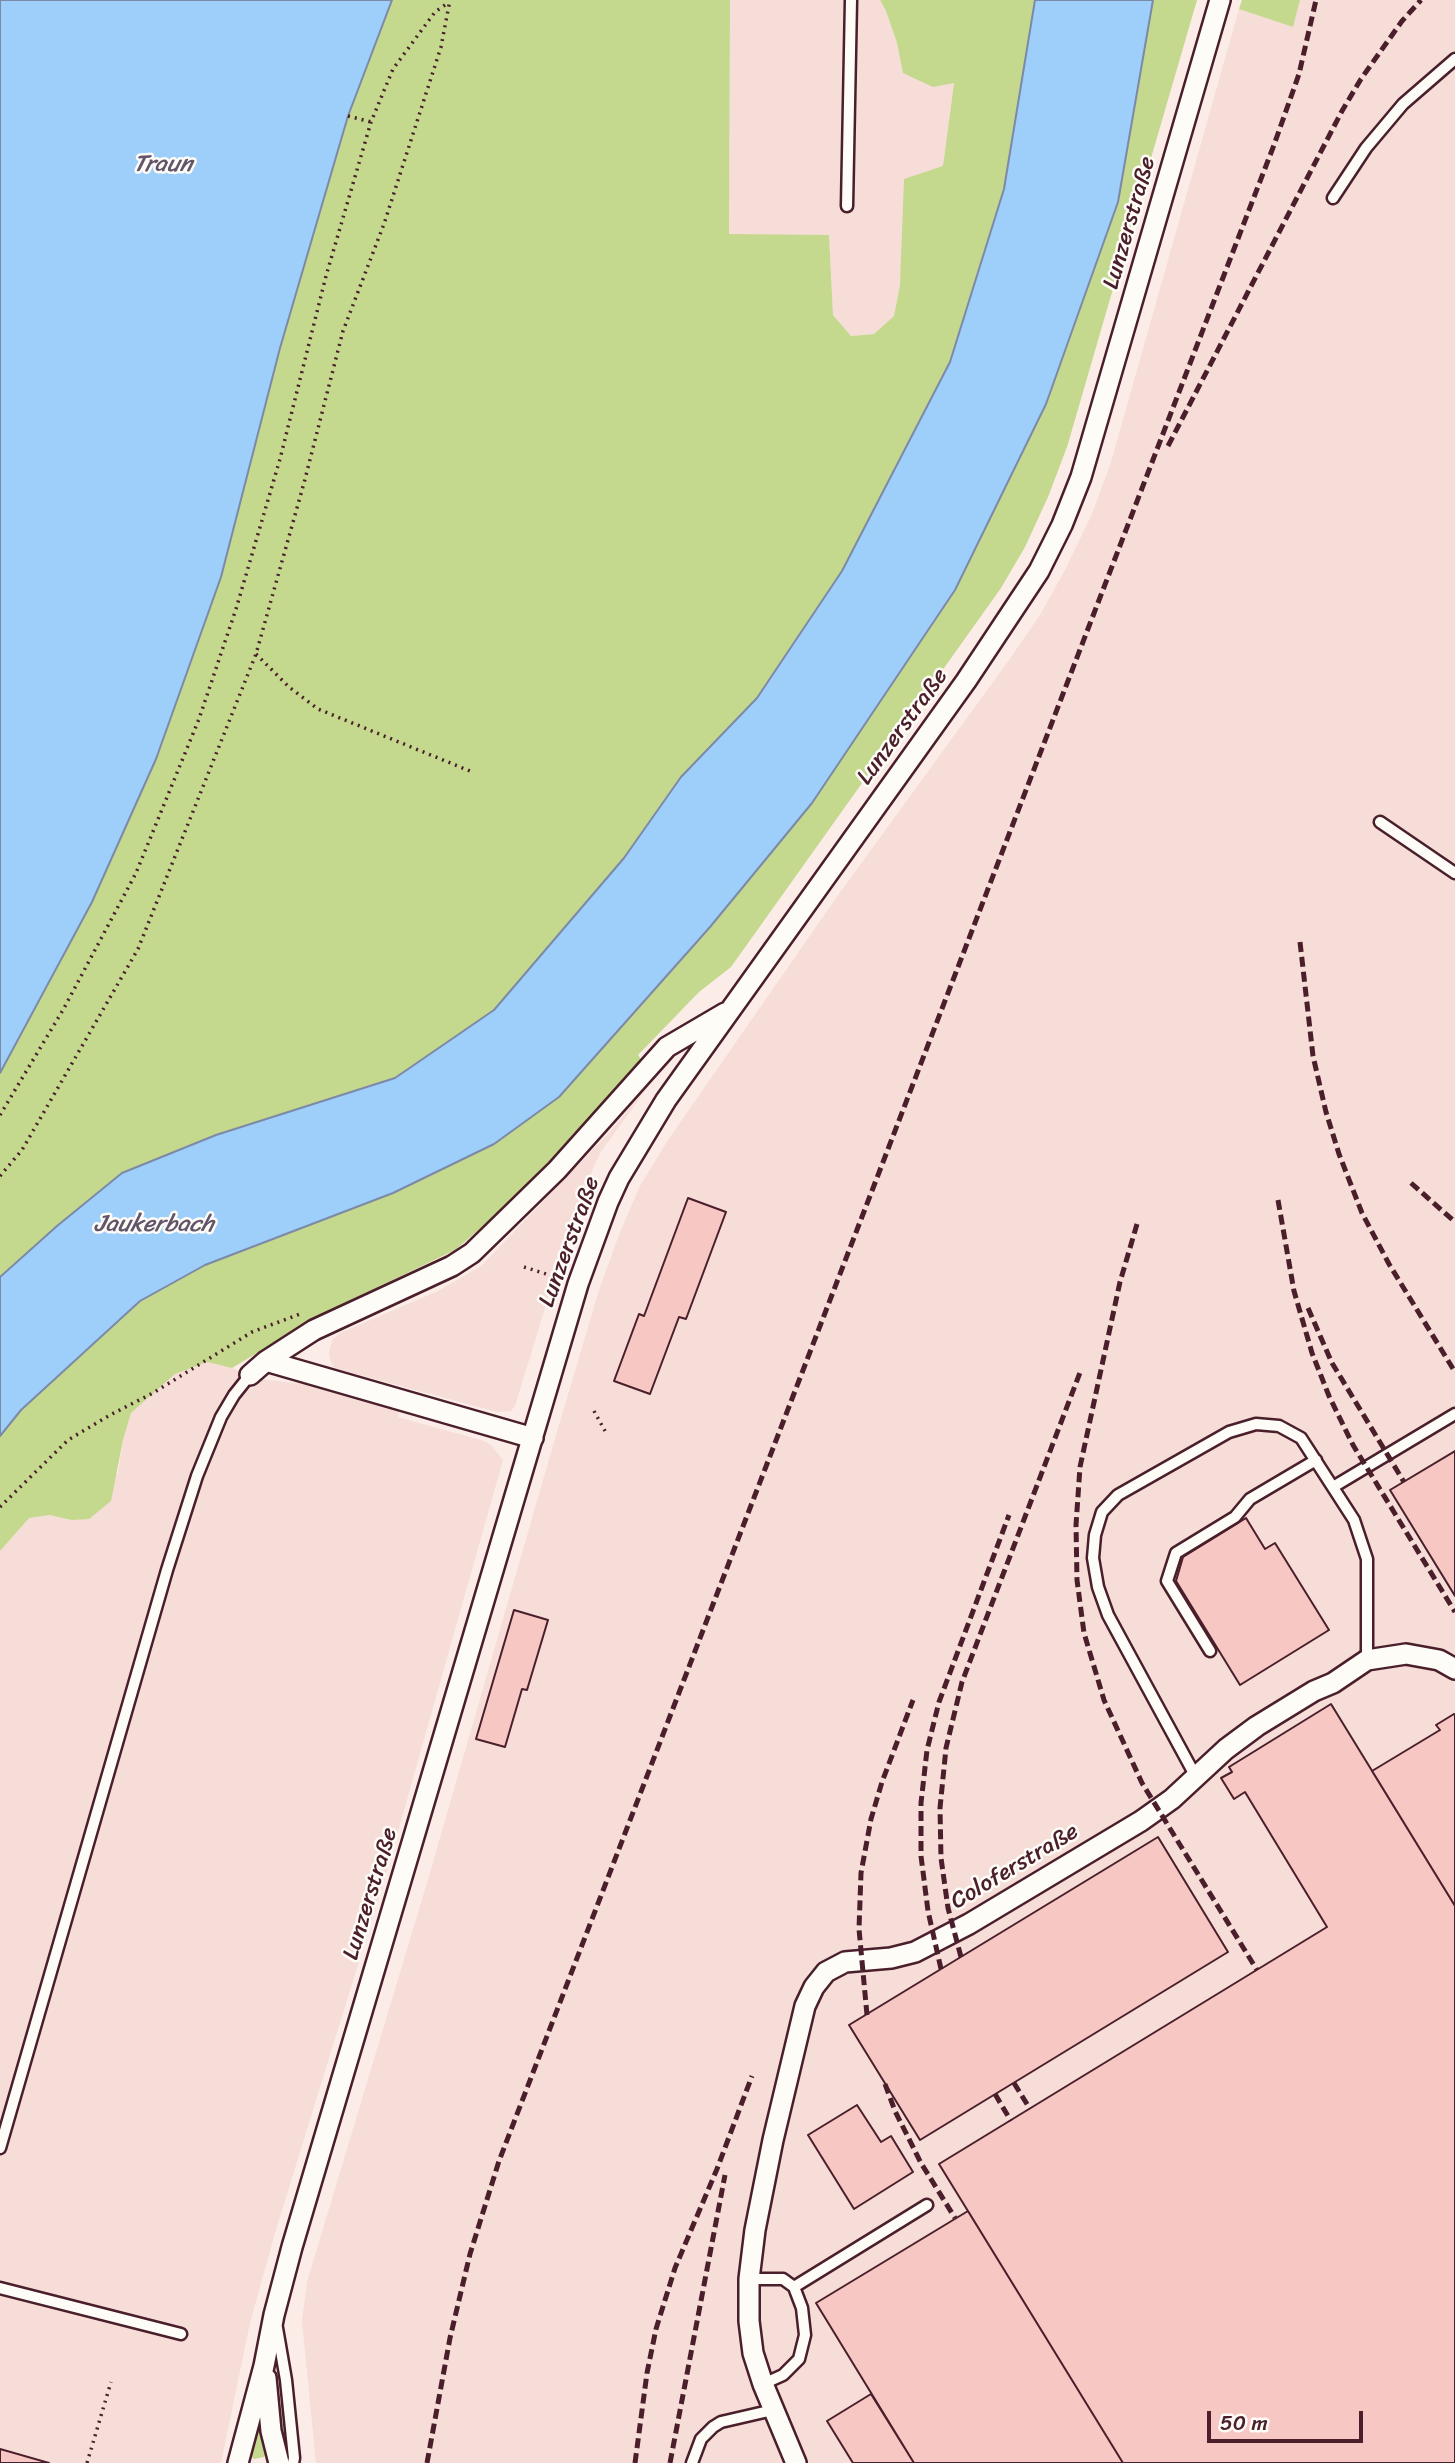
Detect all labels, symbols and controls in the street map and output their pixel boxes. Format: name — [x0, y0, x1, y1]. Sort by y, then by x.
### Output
water label: Traun — [134, 151, 192, 179]
street label: Lunzerstraße — [1098, 153, 1162, 293]
street label: Lunzerstraße — [852, 664, 954, 790]
street label: Lunzerstraße — [534, 1173, 606, 1311]
water label: Jaukerbach — [94, 1211, 214, 1239]
street label: Coloferstraße — [946, 1818, 1084, 1916]
street label: Lunzerstraße — [338, 1825, 404, 1963]
scale bar — [1210, 2396, 1366, 2440]
text: 50 m — [1220, 2404, 1268, 2442]

